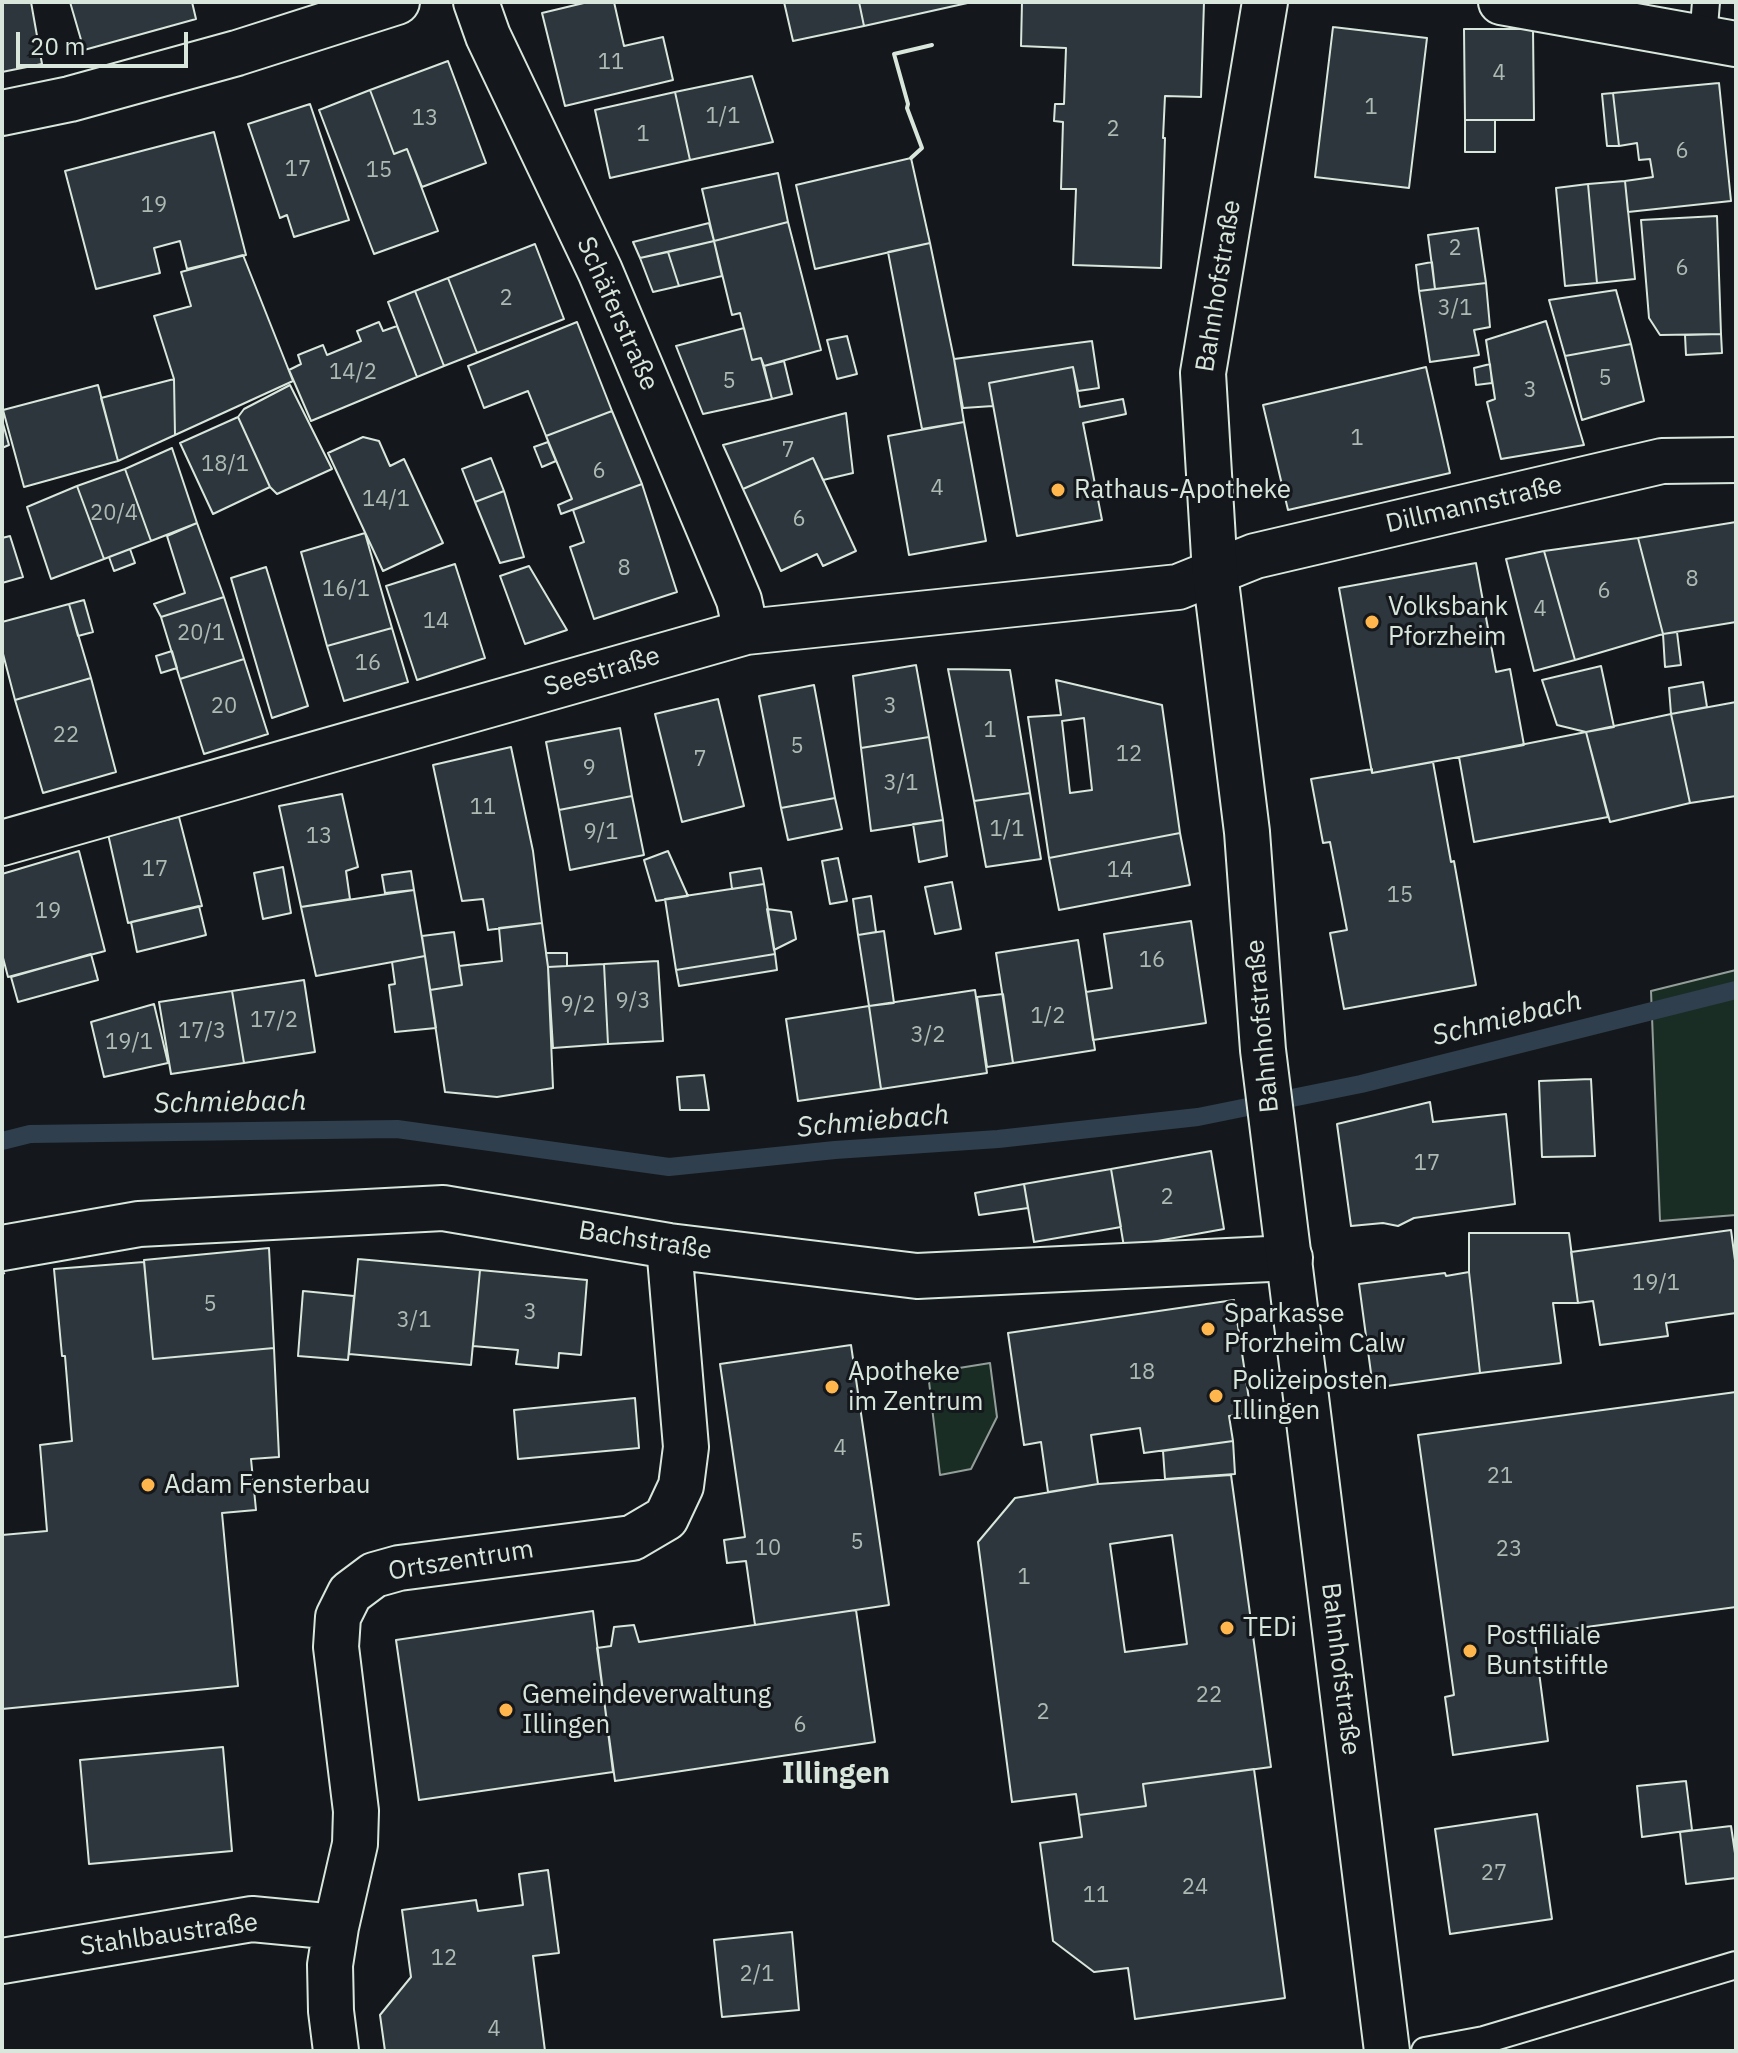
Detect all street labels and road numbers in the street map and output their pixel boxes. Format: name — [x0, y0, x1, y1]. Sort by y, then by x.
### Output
street label: Bahnhofstraße — [1190, 198, 1248, 374]
street label: Schäferstraße — [569, 232, 665, 396]
street label: Dillmannstraße — [1383, 470, 1565, 540]
street label: Seestraße — [540, 641, 664, 703]
street label: Bahnhofstraße — [1240, 938, 1286, 1114]
street label: Bachstraße — [576, 1215, 714, 1267]
street label: Ortszentrum — [386, 1534, 536, 1588]
street label: Bahnhofstraße — [1314, 1581, 1366, 1757]
street label: Stahlbaustraße — [78, 1907, 260, 1963]

